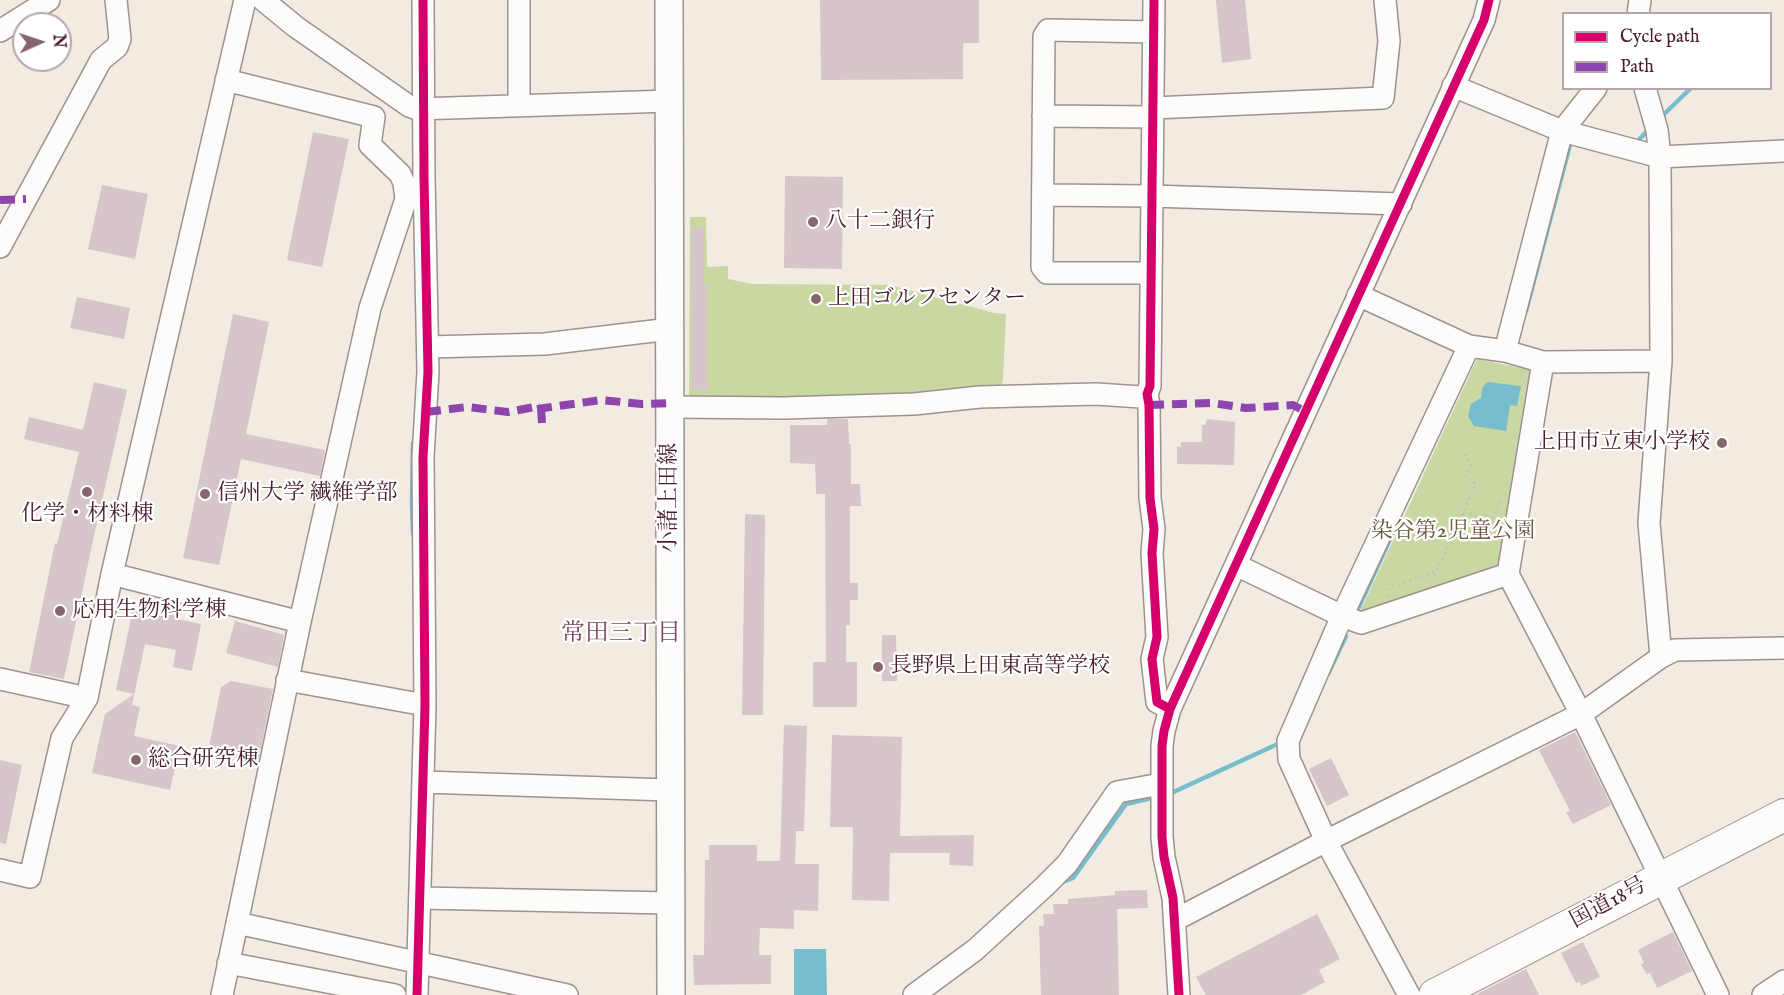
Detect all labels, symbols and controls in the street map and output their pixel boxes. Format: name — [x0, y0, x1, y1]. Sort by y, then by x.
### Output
north arrow — [12, 12, 72, 72]
legend — [1562, 12, 1772, 90]
text: Cycle path — [1620, 26, 1700, 49]
text: N — [48, 34, 68, 49]
text: Path — [1620, 56, 1654, 79]
place label: 八十二銀行 — [825, 209, 935, 235]
marker: 八十二銀行 — [806, 215, 820, 229]
place label: 上田ゴルフセンター — [828, 286, 1026, 312]
marker: 上田ゴルフセンター — [809, 292, 823, 306]
place label: 上田市立東小学校 — [1534, 430, 1710, 456]
marker: 上田市立東小学校 — [1715, 436, 1729, 450]
street label: 小諸上田線 — [657, 443, 683, 553]
place label: 信州大学 繊維学部 — [217, 481, 398, 507]
marker: 化学・材料棟 — [80, 485, 94, 499]
marker: 信州大学 繊維学部 — [198, 487, 212, 501]
place label: 化学・材料棟 — [21, 502, 153, 528]
park label: 染谷第2児童公園 — [1371, 519, 1535, 545]
place label: 応用生物科学棟 — [72, 598, 226, 624]
marker: 応用生物科学棟 — [53, 604, 67, 618]
district label: 常田三丁目 — [561, 621, 681, 649]
place label: 長野県上田東高等学校 — [890, 654, 1110, 680]
marker: 長野県上田東高等学校 — [871, 660, 885, 674]
place label: 総合研究棟 — [148, 747, 258, 773]
marker: 総合研究棟 — [129, 753, 143, 767]
street label: 国道18号 — [1566, 873, 1652, 935]

